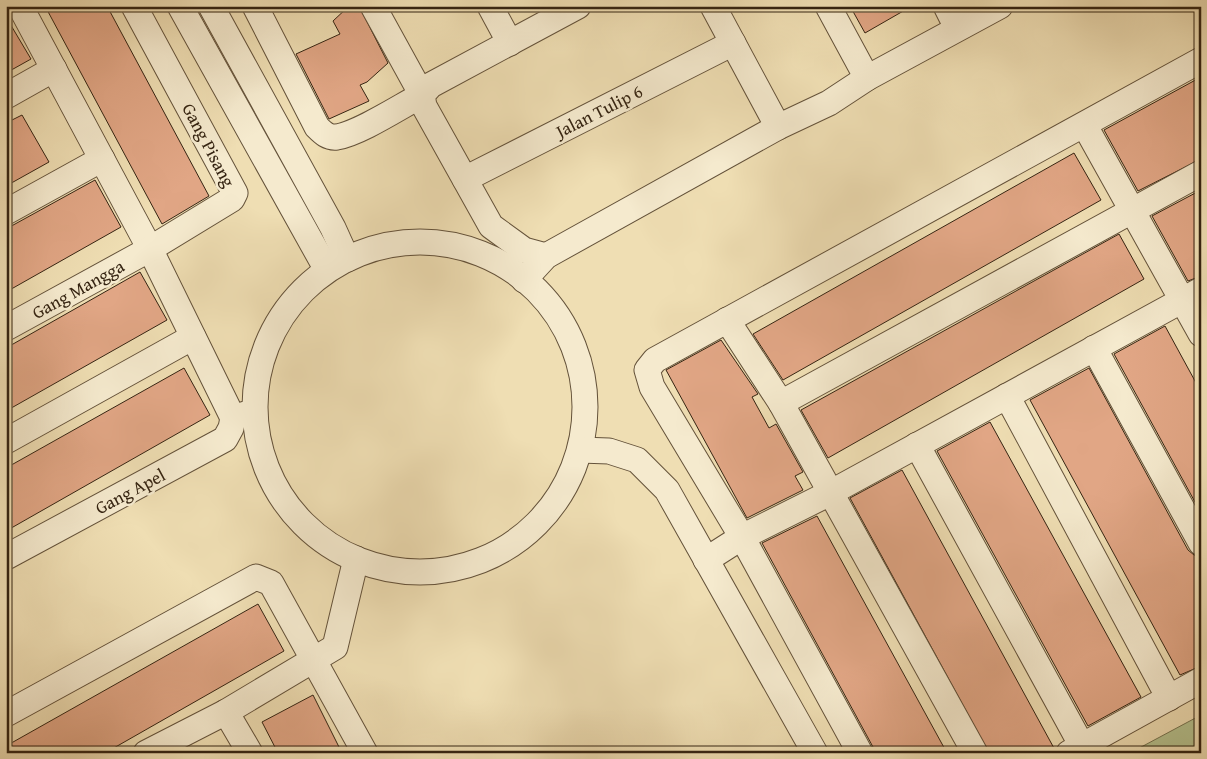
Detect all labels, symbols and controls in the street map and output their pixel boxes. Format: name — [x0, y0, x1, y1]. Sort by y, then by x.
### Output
street label: Jalan Tulip 6 — [549, 78, 647, 145]
street label: Gang Pisang — [176, 98, 242, 192]
street label: Gang Mangga — [27, 252, 130, 326]
street label: Gang Apel — [90, 461, 170, 521]

